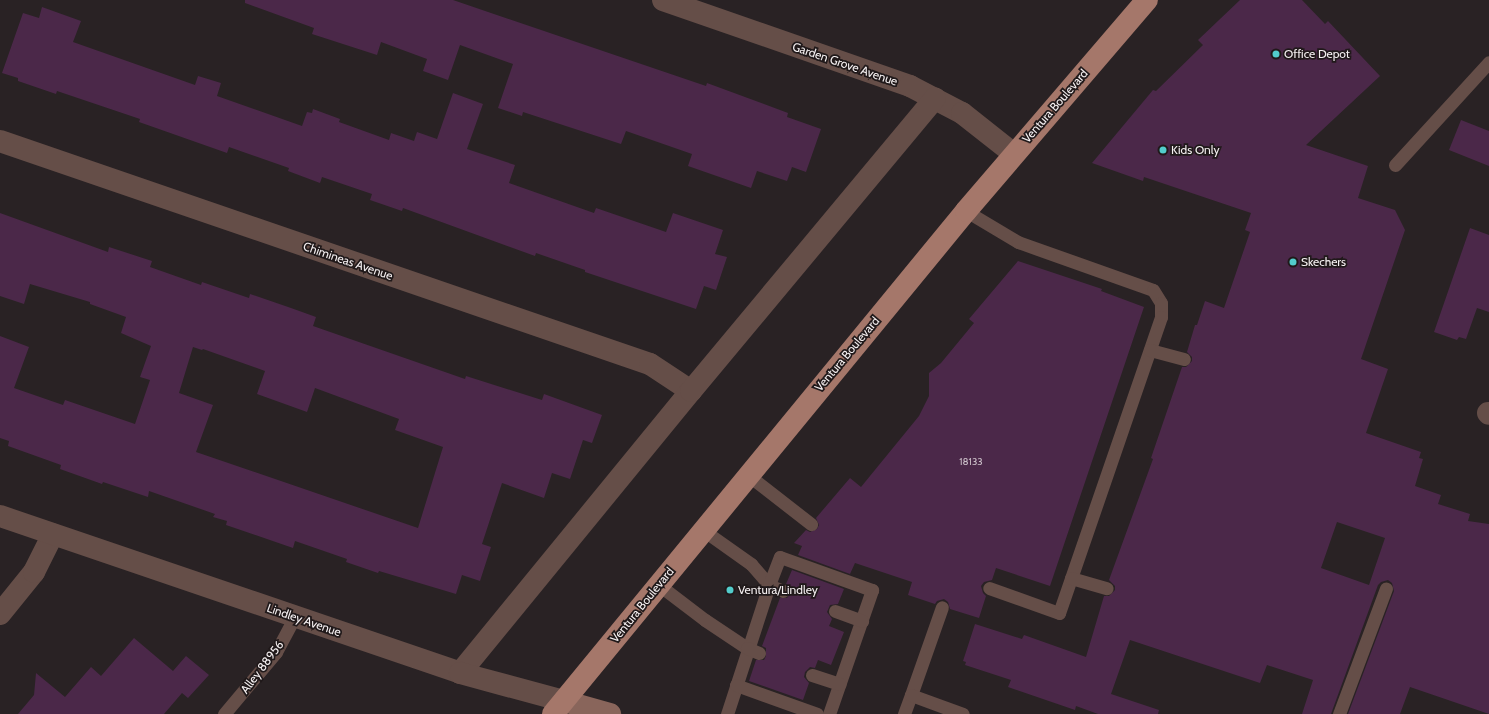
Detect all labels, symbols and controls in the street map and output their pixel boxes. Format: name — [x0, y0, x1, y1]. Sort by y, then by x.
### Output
street label: Garden Grove Avenue — [790, 39, 900, 89]
place label: Office Depot — [1284, 47, 1350, 61]
marker: Office Depot — [1271, 49, 1281, 59]
street label: Ventura Boulevard — [1019, 66, 1091, 146]
place label: Kids Only — [1171, 143, 1220, 157]
marker: Kids Only — [1158, 145, 1168, 155]
street label: Chimineas Avenue — [301, 239, 395, 283]
place label: Skechers — [1301, 255, 1346, 269]
marker: Skechers — [1288, 257, 1298, 267]
street label: Ventura Boulevard — [812, 314, 882, 394]
house number: 18133 — [959, 456, 983, 468]
street label: Ventura Boulevard — [607, 564, 677, 646]
place label: Ventura/Lindley — [738, 583, 818, 597]
marker: Ventura/Lindley — [725, 585, 735, 595]
street label: Lindley Avenue — [265, 601, 343, 639]
street label: Alley 88956 — [237, 638, 287, 696]

